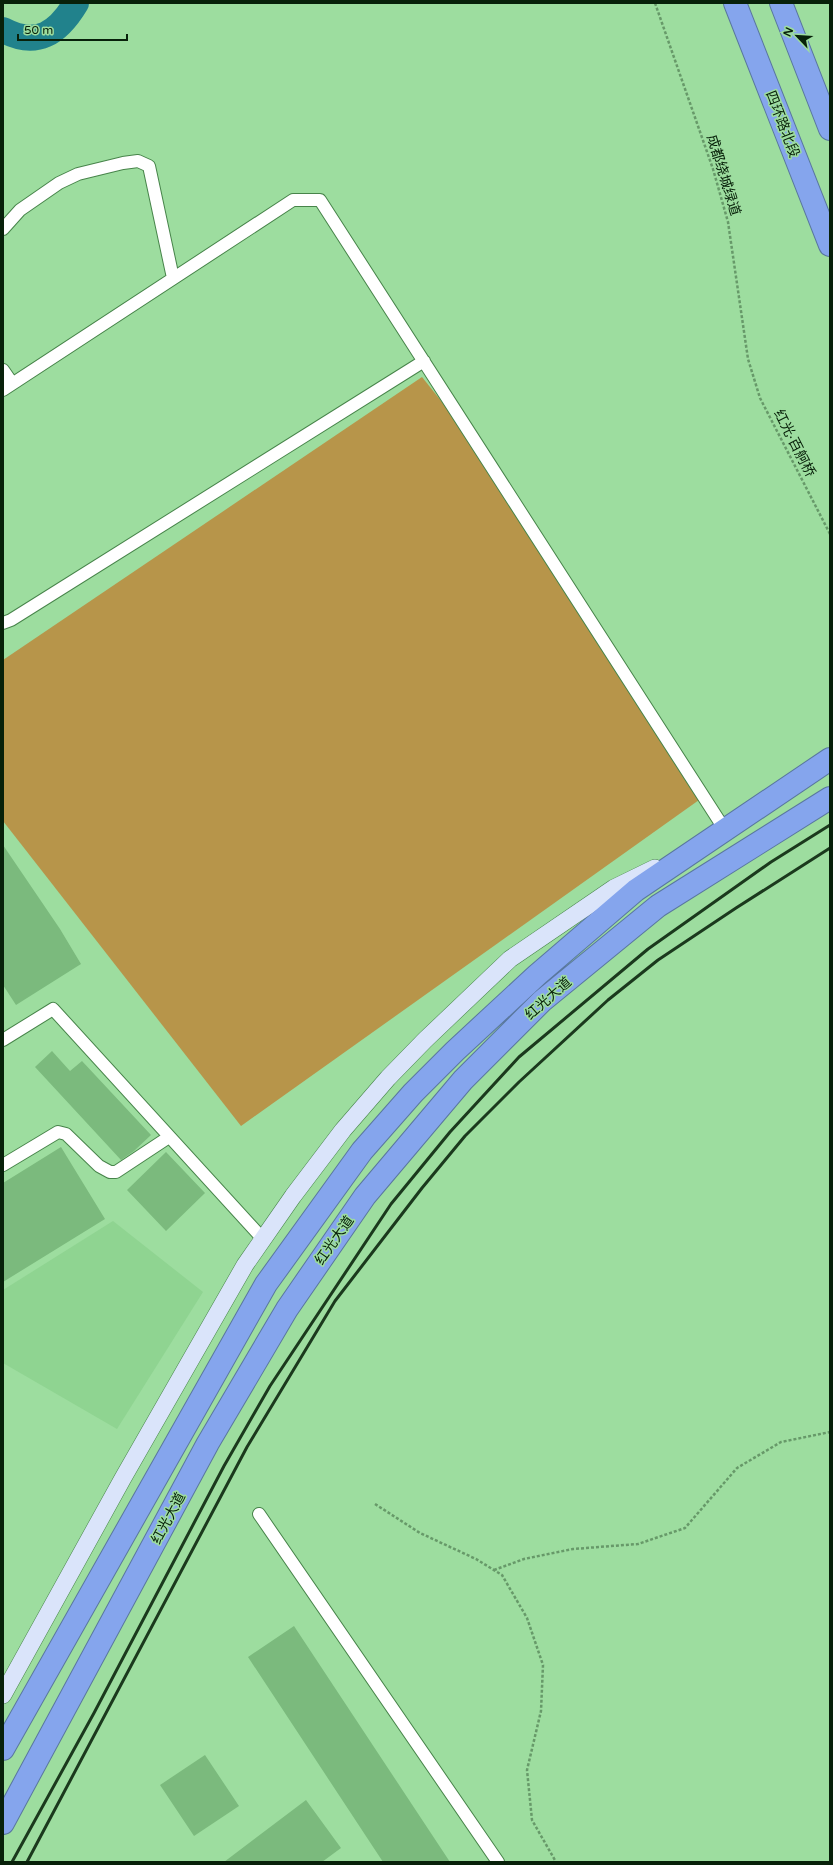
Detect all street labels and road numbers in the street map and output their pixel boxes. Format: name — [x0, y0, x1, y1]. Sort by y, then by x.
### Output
street label: 四环路北段 — [762, 88, 803, 160]
street label: 成都绕城绿道 — [703, 132, 744, 218]
street label: 红光·百舸桥 — [770, 407, 819, 480]
street label: 红光大道 — [522, 974, 575, 1023]
street label: 红光大道 — [311, 1212, 357, 1268]
street label: 红光大道 — [148, 1490, 189, 1547]

